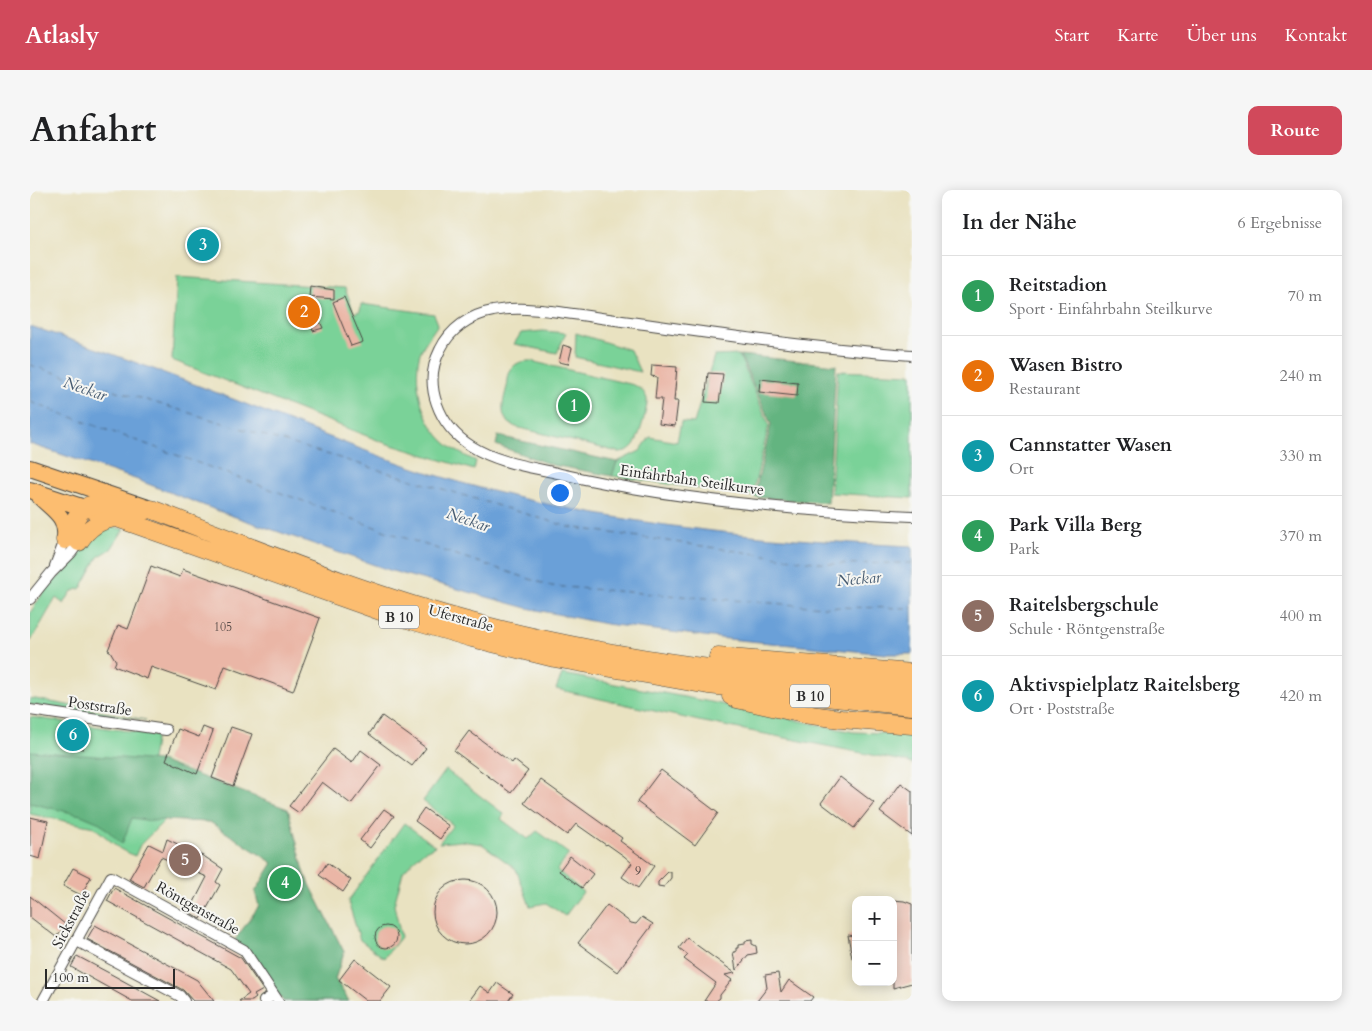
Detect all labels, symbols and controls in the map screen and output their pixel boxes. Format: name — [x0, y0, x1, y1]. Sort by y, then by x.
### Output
text: Atlasly — [25, 19, 99, 52]
text: Start — [1054, 23, 1089, 48]
text: Karte — [1117, 23, 1159, 48]
text: Über uns — [1187, 23, 1257, 48]
text: Kontakt — [1285, 23, 1347, 48]
text: Anfahrt — [30, 106, 156, 154]
button: Route — [1248, 106, 1342, 155]
text: In der Nähe — [962, 208, 1077, 237]
text: 6 Ergebnisse — [1237, 212, 1322, 234]
pin: 3 — [187, 226, 219, 264]
text: Reitstadion — [1009, 272, 1107, 298]
text: 1 — [974, 285, 982, 307]
text: 70 m — [1288, 285, 1322, 307]
pin: 2 — [288, 293, 320, 331]
text: Sport · Einfahrbahn Steilkurve — [1009, 298, 1213, 320]
text: Wasen Bistro — [1009, 352, 1123, 378]
text: 2 — [974, 365, 982, 387]
text: 240 m — [1280, 365, 1322, 387]
water label: Neckar — [60, 371, 110, 407]
text: Restaurant — [1009, 378, 1080, 400]
pin: 1 — [558, 387, 590, 425]
text: Cannstatter Wasen — [1009, 432, 1172, 458]
text: 3 — [974, 445, 982, 467]
text: 330 m — [1280, 445, 1322, 467]
text: Ort — [1009, 458, 1034, 480]
street label: Einfahrbahn Steilkurve — [619, 460, 766, 500]
your location — [547, 480, 573, 506]
water label: Neckar — [443, 502, 493, 538]
text: Park Villa Berg — [1009, 512, 1142, 538]
text: 4 — [974, 525, 982, 547]
text: 370 m — [1280, 525, 1322, 547]
text: Park — [1009, 538, 1040, 560]
water label: Neckar — [836, 566, 883, 592]
text: Raitelsbergschule — [1009, 592, 1159, 618]
street label: Uferstraße — [426, 600, 496, 636]
text: 5 — [974, 605, 982, 627]
text: 400 m — [1280, 605, 1322, 627]
road number: B 10 — [379, 606, 419, 628]
text: Schule · Röntgenstraße — [1009, 618, 1165, 640]
house number: 105 — [214, 619, 232, 635]
text: Aktivspielplatz Raitelsberg — [1009, 672, 1240, 698]
road number: B 10 — [790, 684, 830, 708]
text: 6 — [974, 685, 982, 707]
text: 420 m — [1280, 685, 1322, 707]
street label: Poststraße — [67, 692, 133, 720]
text: Ort · Poststraße — [1009, 698, 1115, 720]
pin: 6 — [57, 716, 89, 754]
pin: 5 — [169, 841, 201, 879]
house number: 9 — [635, 863, 641, 879]
pin: 4 — [269, 864, 301, 902]
street label: Röntgenstraße — [152, 877, 244, 939]
street label: Sickstraße — [47, 886, 95, 952]
map controls — [852, 896, 897, 986]
button: + — [852, 896, 897, 941]
button: − — [852, 941, 897, 986]
scale bar — [45, 966, 175, 989]
text: 100 m — [52, 968, 89, 987]

